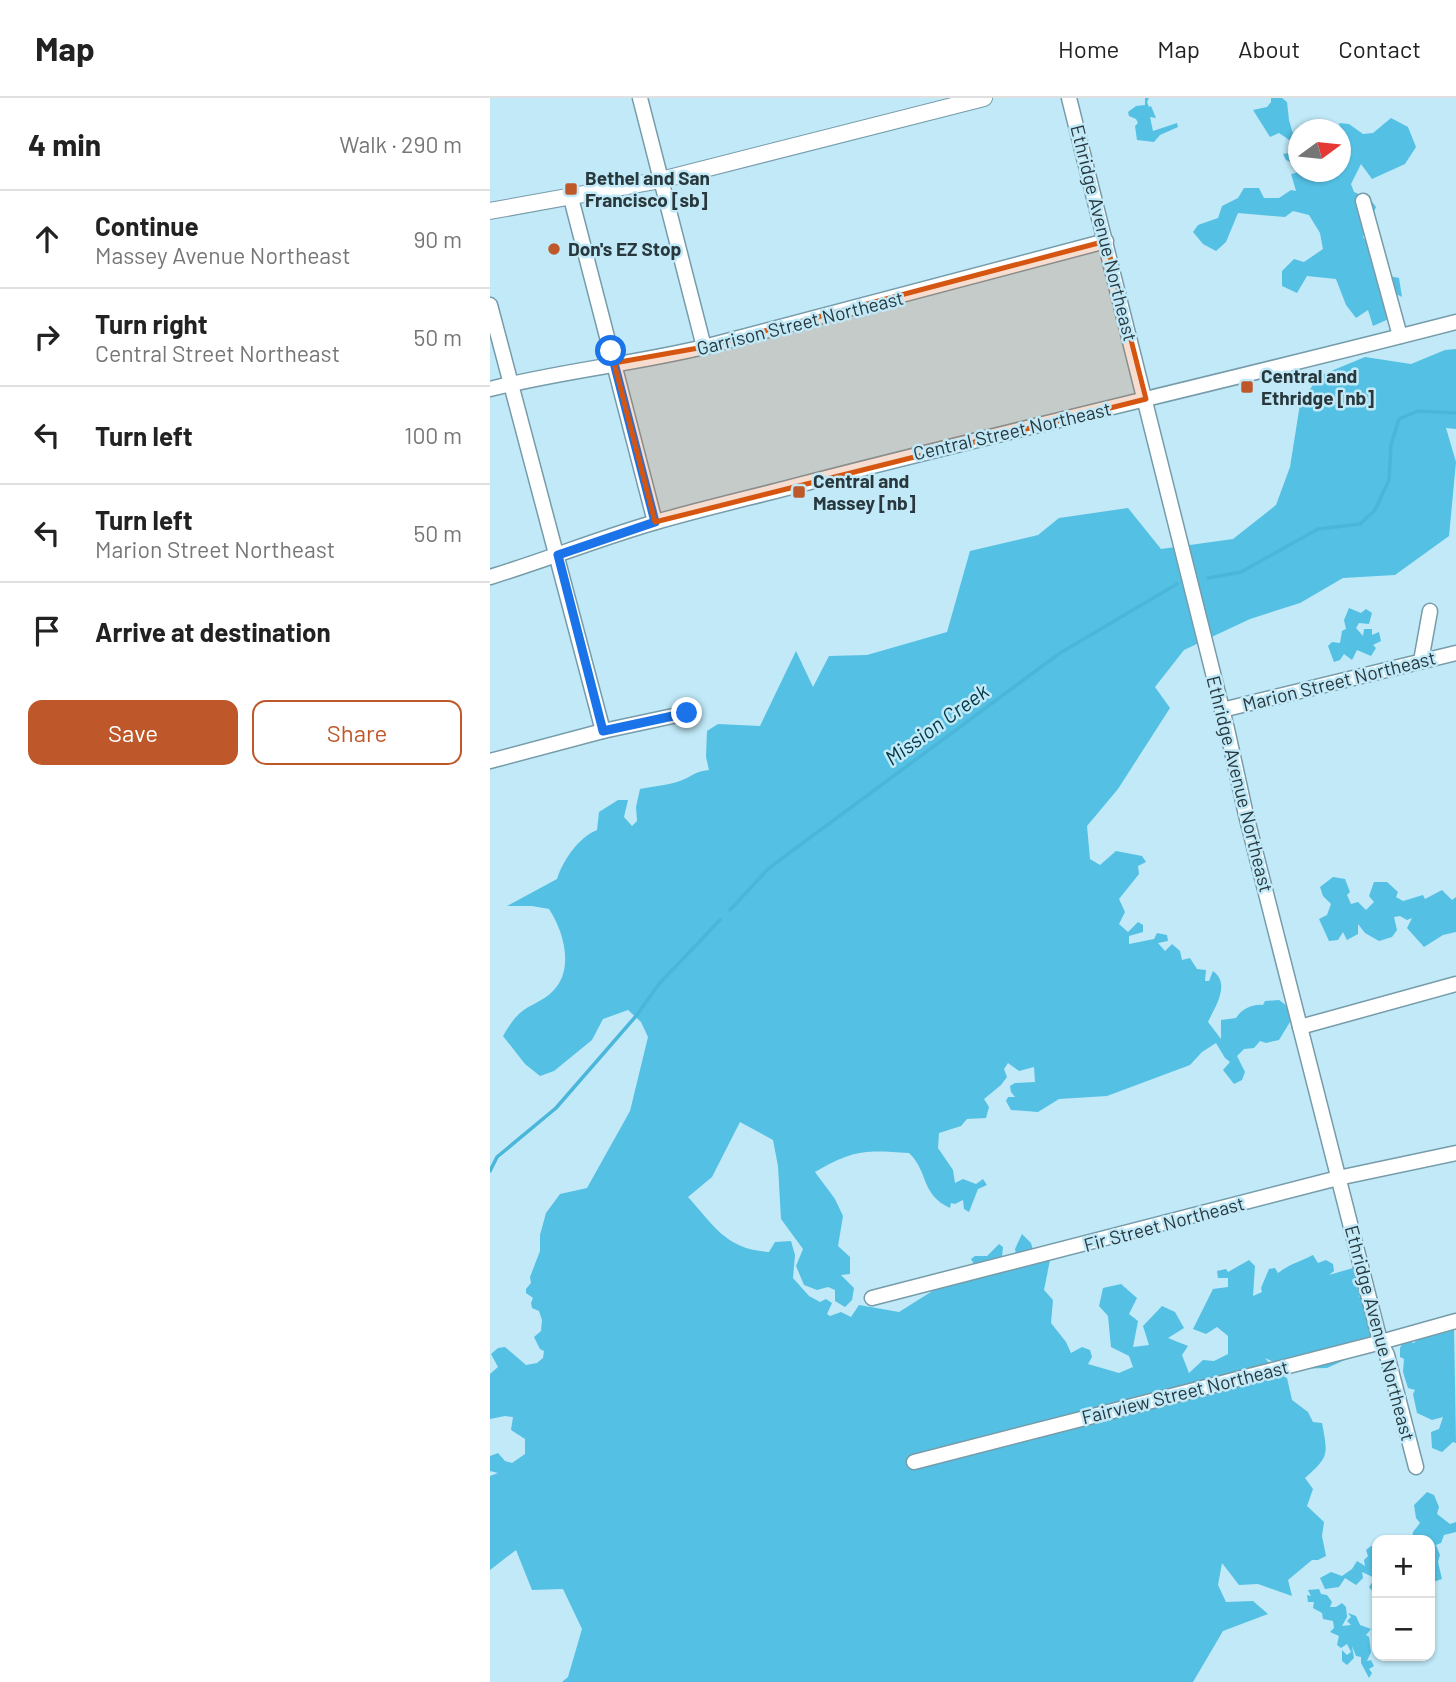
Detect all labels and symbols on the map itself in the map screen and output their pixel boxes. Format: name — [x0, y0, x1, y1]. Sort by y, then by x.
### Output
north arrow — [1288, 119, 1351, 182]
street label: Ethridge Avenue Northeast — [1066, 122, 1143, 343]
place label: Bethel and San Francisco [sb] — [585, 166, 710, 211]
marker: Bethel and San Francisco [sb] — [563, 181, 579, 197]
place label: Don's EZ Stop — [568, 237, 681, 260]
marker: Don's EZ Stop — [546, 241, 562, 257]
street label: Garrison Street Northeast — [694, 286, 906, 359]
route start — [595, 335, 626, 366]
place label: Central and Ethridge [nb] — [1261, 364, 1374, 409]
marker: Central and Ethridge [nb] — [1239, 379, 1255, 395]
street label: Central Street Northeast — [911, 397, 1113, 464]
place label: Central and Massey [nb] — [813, 469, 916, 514]
marker: Central and Massey [nb] — [791, 484, 807, 500]
street label: Marion Street Northeast — [1240, 645, 1438, 716]
street label: Ethridge Avenue Northeast — [1202, 673, 1279, 894]
water label: Mission Creek — [879, 677, 993, 770]
route end — [671, 697, 702, 728]
street label: Fir Street Northeast — [1081, 1191, 1247, 1256]
street label: Ethridge Avenue Northeast — [1341, 1223, 1420, 1443]
street label: Fairview Street Northeast — [1079, 1355, 1291, 1428]

